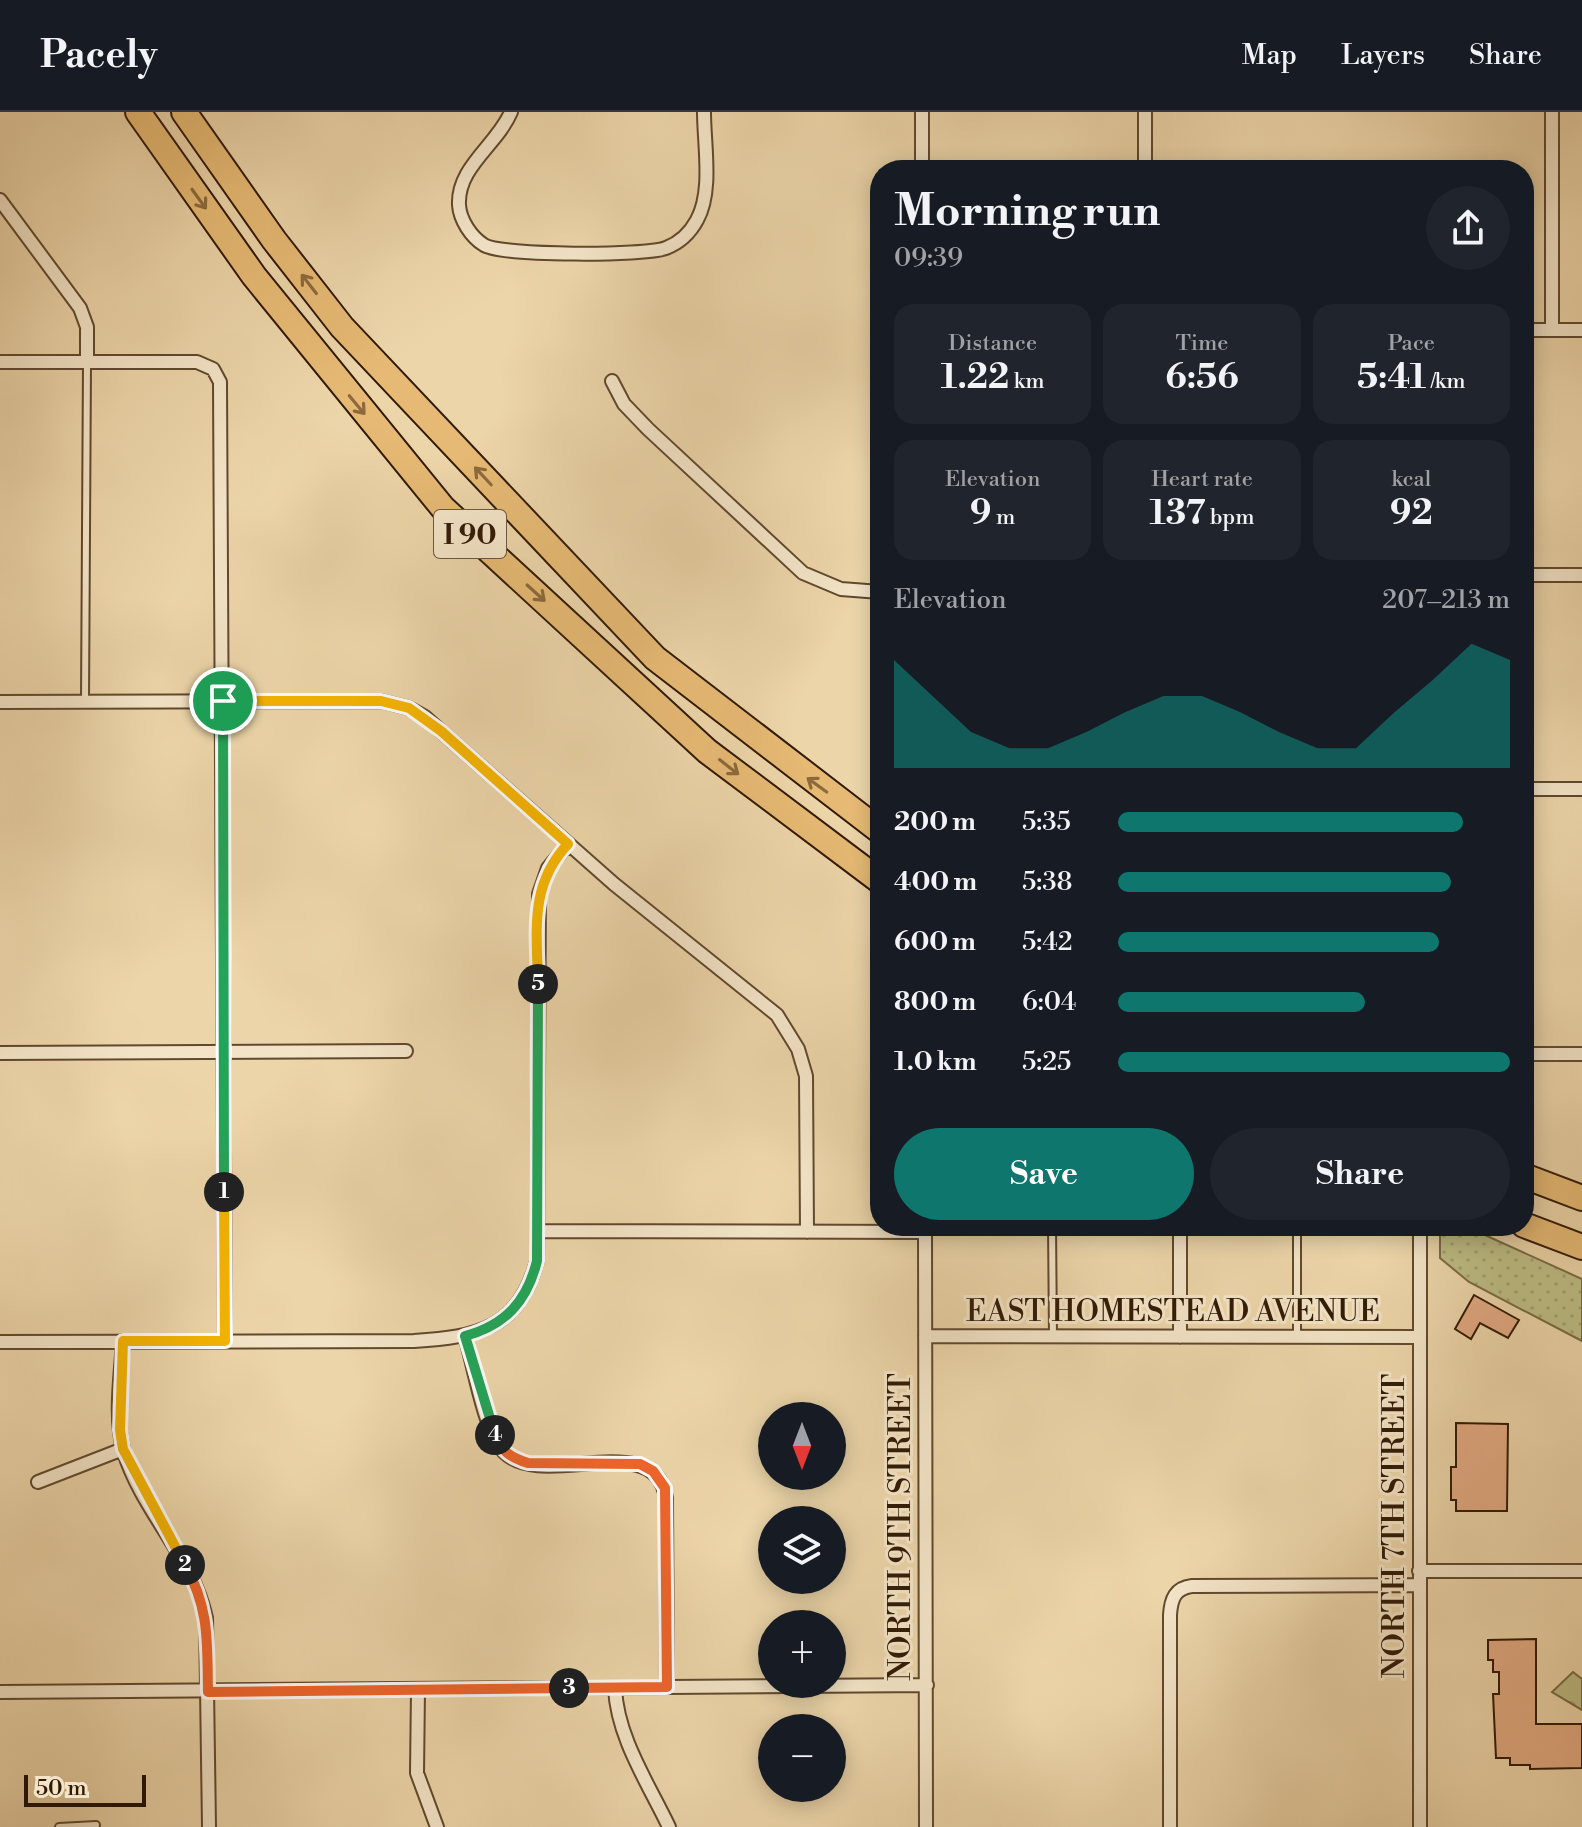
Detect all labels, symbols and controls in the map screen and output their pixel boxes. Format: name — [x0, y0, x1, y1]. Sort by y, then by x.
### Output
text: Pacely — [40, 32, 157, 79]
text: Map — [1242, 38, 1297, 73]
text: Layers — [1341, 38, 1425, 73]
text: Share — [1469, 38, 1542, 73]
text: Morning run — [894, 184, 1160, 239]
button: share — [1426, 186, 1510, 270]
one-way arrow — [190, 188, 207, 209]
text: 09:39 — [894, 242, 963, 274]
one-way arrow — [300, 274, 317, 295]
text: Distance — [948, 330, 1037, 357]
text: Time — [1176, 330, 1228, 357]
text: Pace — [1388, 330, 1435, 357]
text: 1.22 — [941, 357, 1009, 399]
text: 6:56 — [1165, 357, 1239, 399]
text: 5:41 — [1357, 357, 1426, 399]
text: km — [1009, 368, 1045, 395]
text: /km — [1426, 368, 1466, 395]
one-way arrow — [348, 394, 366, 415]
one-way arrow — [474, 466, 493, 486]
text: Elevation — [945, 466, 1040, 493]
text: Heart rate — [1151, 466, 1253, 493]
text: kcal — [1391, 466, 1431, 493]
text: 9 — [970, 493, 991, 535]
text: 137 — [1149, 493, 1205, 535]
text: 92 — [1390, 493, 1433, 535]
text: m — [991, 504, 1015, 531]
text: bpm — [1205, 504, 1255, 531]
road number: I 90 — [434, 510, 506, 558]
one-way arrow — [525, 584, 545, 602]
text: Elevation — [894, 584, 1007, 616]
text: 207–213 m — [1382, 584, 1510, 616]
pin — [189, 667, 257, 735]
icon: arrive — [201, 679, 245, 723]
one-way arrow — [718, 759, 739, 776]
one-way arrow — [807, 777, 828, 794]
text: 200 m — [894, 806, 976, 838]
text: 5:35 — [1022, 806, 1071, 838]
text: 400 m — [894, 866, 977, 898]
text: 5:38 — [1022, 866, 1073, 898]
text: 600 m — [894, 926, 976, 958]
text: 5:42 — [1022, 926, 1073, 958]
pin: 5 — [518, 964, 558, 1004]
text: 5 — [531, 970, 545, 997]
text: 800 m — [894, 986, 976, 1018]
text: 6:04 — [1022, 986, 1076, 1018]
text: 1.0 km — [894, 1046, 977, 1078]
text: 5:25 — [1022, 1046, 1071, 1078]
button: Save — [894, 1128, 1194, 1220]
button: Share — [1210, 1128, 1510, 1220]
pin: 1 — [204, 1172, 244, 1212]
text: 1 — [219, 1178, 229, 1205]
street label: EAST HOMESTEAD AVENUE — [966, 1293, 1380, 1331]
street label: NORTH 9TH STREET — [882, 1373, 920, 1681]
street label: NORTH 7TH STREET — [1376, 1374, 1414, 1678]
north arrow — [758, 1402, 846, 1490]
map controls — [758, 1402, 846, 1802]
pin: 4 — [475, 1415, 515, 1455]
text: 4 — [488, 1421, 502, 1448]
button: layers — [758, 1506, 846, 1594]
pin: 2 — [165, 1545, 205, 1585]
text: 2 — [178, 1551, 192, 1578]
button: + — [758, 1610, 846, 1698]
pin: 3 — [549, 1668, 589, 1708]
text: 3 — [562, 1674, 576, 1701]
button: − — [758, 1714, 846, 1802]
scale bar — [24, 1771, 146, 1807]
text: 50 m — [36, 1775, 87, 1802]

